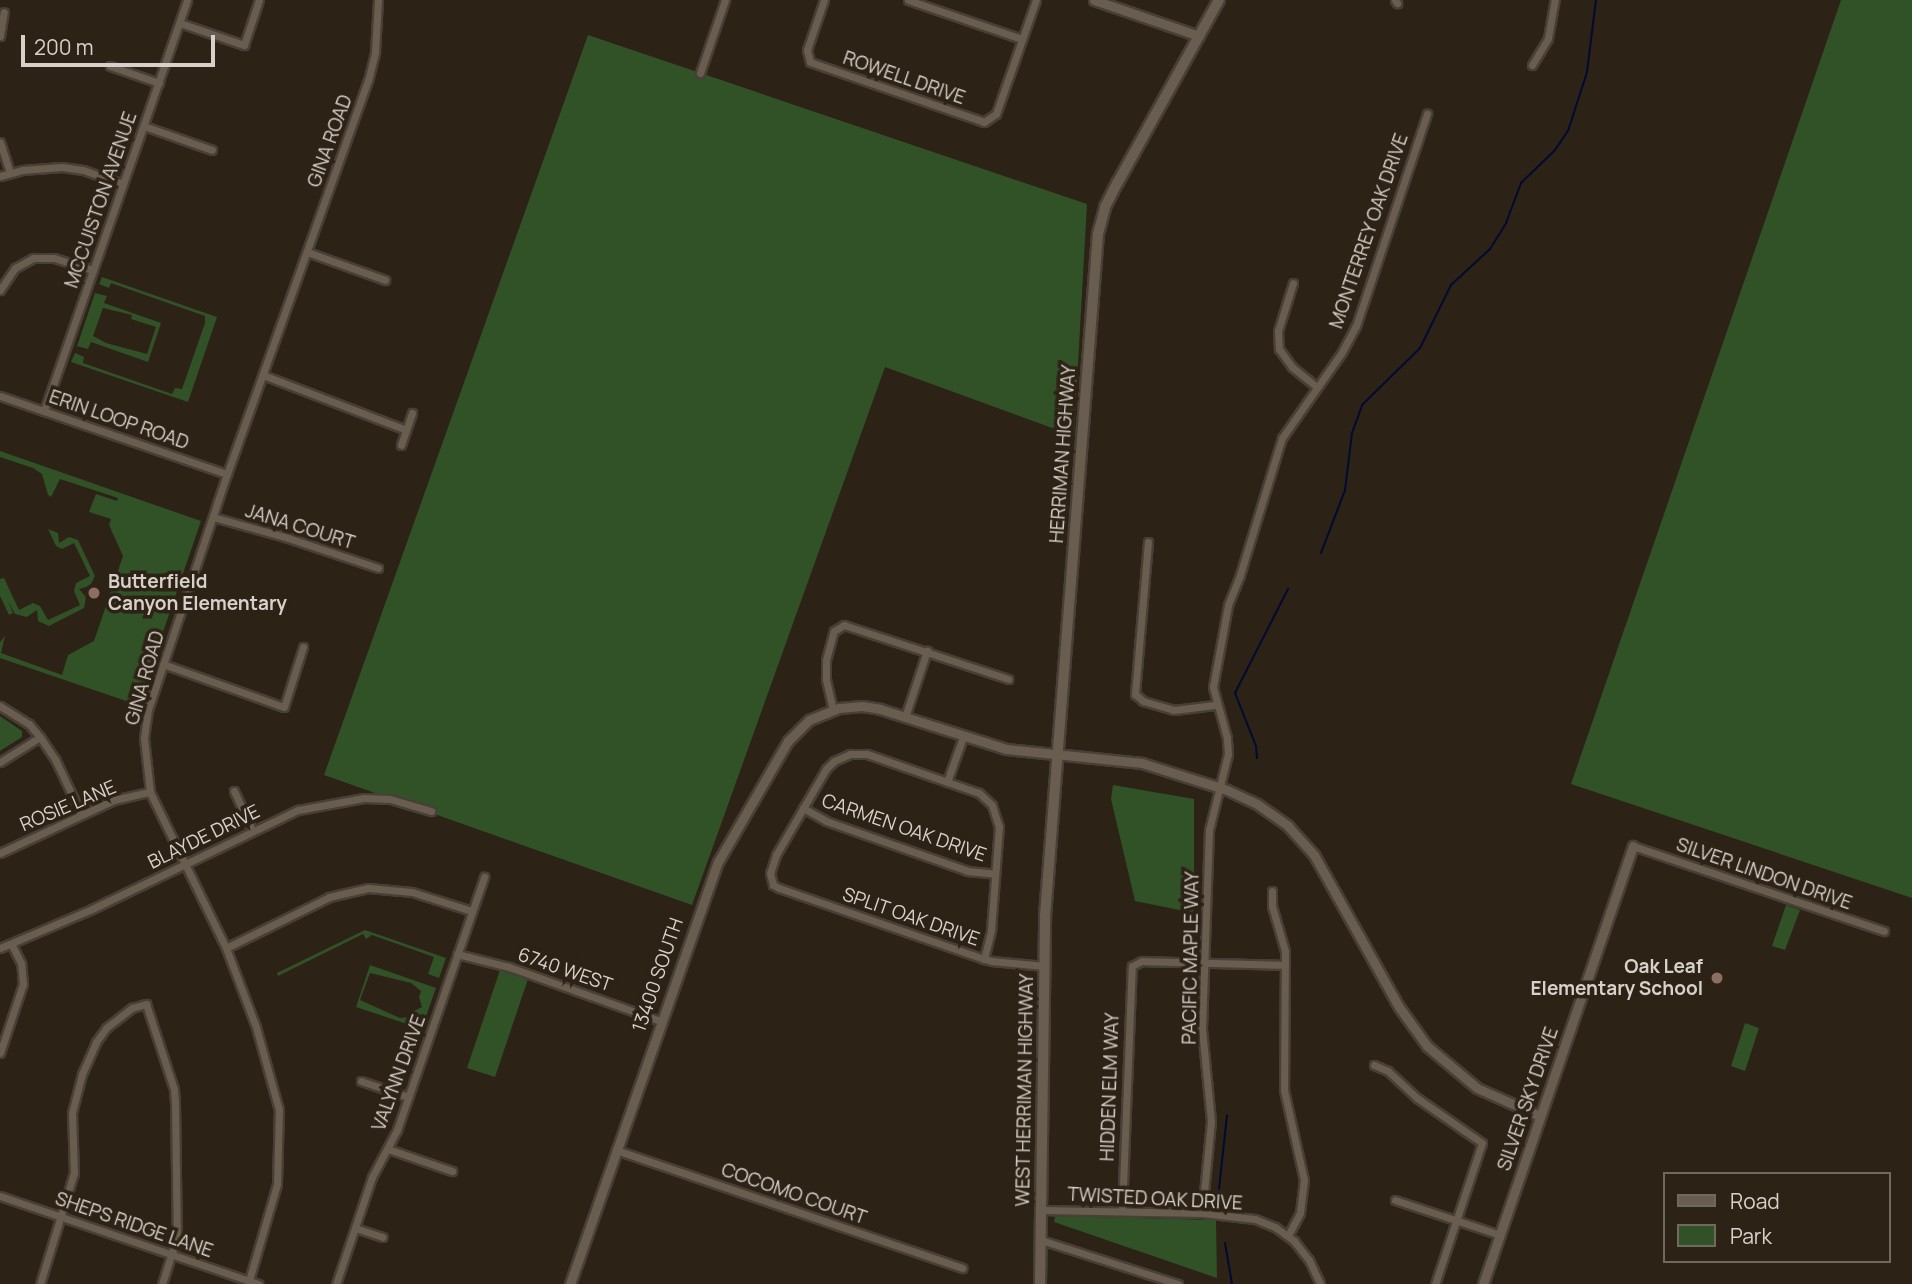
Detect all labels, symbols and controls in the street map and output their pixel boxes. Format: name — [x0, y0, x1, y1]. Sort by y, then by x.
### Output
scale bar — [24, 21, 219, 65]
text: 200 m — [34, 33, 94, 61]
street label: ROWELL DRIVE — [840, 46, 968, 110]
street label: GINA ROAD — [303, 92, 357, 190]
street label: MCCUISTON AVENUE — [60, 109, 142, 291]
street label: MONTERREY OAK DRIVE — [1325, 130, 1413, 332]
street label: HERRIMAN HIGHWAY — [1045, 364, 1081, 544]
street label: ERIN LOOP ROAD — [46, 385, 192, 455]
street label: JANA COURT — [242, 500, 358, 554]
place label: Butterfield Canyon Elementary — [108, 571, 287, 615]
marker: Butterfield Canyon Elementary — [86, 585, 102, 601]
street label: GINA ROAD — [121, 628, 169, 728]
street label: ROSIE LANE — [17, 776, 119, 836]
street label: CARMEN OAK DRIVE — [819, 789, 989, 867]
street label: BLAYDE DRIVE — [144, 800, 264, 874]
street label: SILVER LINDON DRIVE — [1673, 833, 1855, 915]
street label: PACIFIC MAPLE WAY — [1178, 871, 1204, 1045]
street label: SPLIT OAK DRIVE — [839, 883, 983, 951]
street label: 13400 SOUTH — [628, 915, 688, 1035]
street label: 6740 WEST — [515, 943, 615, 997]
place label: Oak Leaf Elementary School — [1530, 956, 1703, 1000]
marker: Oak Leaf Elementary School — [1709, 970, 1725, 986]
street label: WEST HERRIMAN HIGHWAY — [1012, 973, 1038, 1207]
street label: VALYNN DRIVE — [367, 1012, 431, 1134]
street label: HIDDEN ELM WAY — [1096, 1012, 1124, 1162]
street label: SILVER SKY DRIVE — [1493, 1024, 1563, 1174]
street label: COCOMO COURT — [718, 1158, 870, 1230]
legend — [1664, 1172, 1891, 1263]
street label: TWISTED OAK DRIVE — [1067, 1183, 1243, 1215]
street label: SHEPS RIDGE LANE — [52, 1187, 216, 1263]
text: Road — [1730, 1187, 1780, 1215]
text: Park — [1730, 1222, 1772, 1250]

